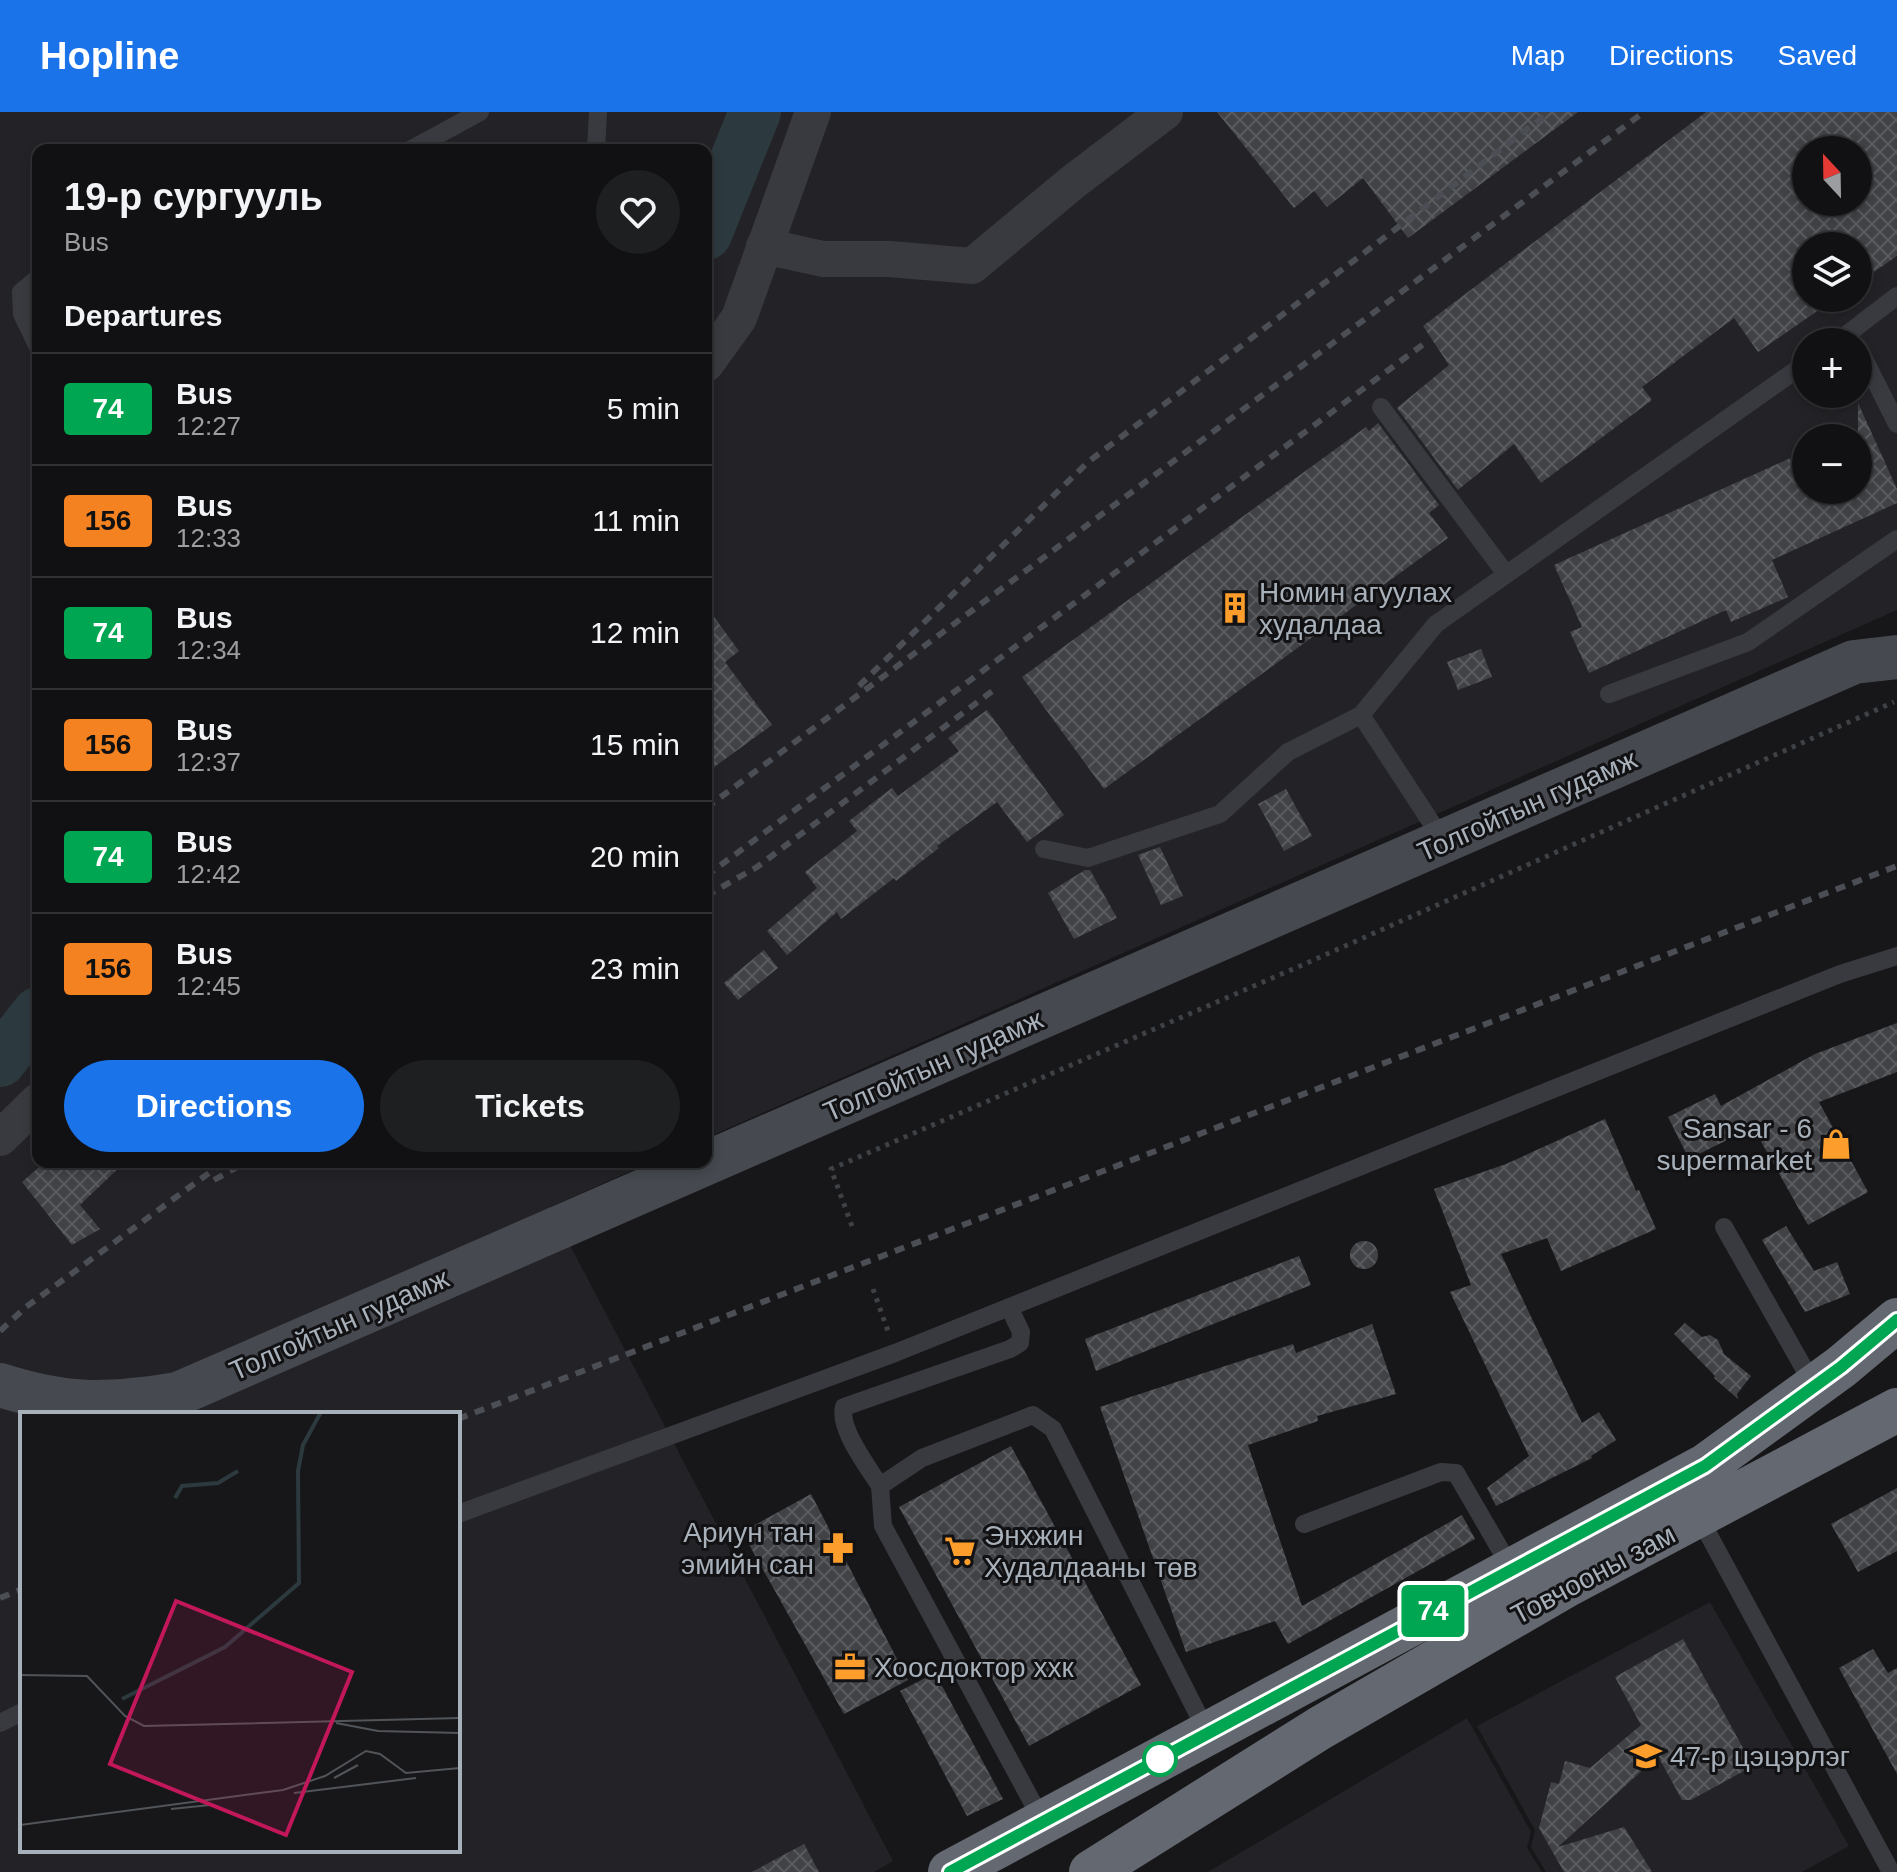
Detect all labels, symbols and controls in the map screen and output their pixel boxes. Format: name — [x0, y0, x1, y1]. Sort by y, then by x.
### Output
text: Hopline — [40, 35, 179, 77]
text: Map — [1511, 40, 1565, 71]
text: Directions — [1609, 40, 1734, 71]
text: Saved — [1778, 40, 1857, 71]
north arrow — [1792, 136, 1872, 216]
map controls — [1792, 136, 1872, 504]
button: heart — [596, 170, 680, 254]
text: 19-р сургууль — [64, 176, 323, 218]
text: Bus — [64, 227, 109, 257]
button: layers — [1792, 232, 1872, 312]
text: Departures — [64, 299, 222, 332]
button: + — [1792, 328, 1872, 408]
text: Bus — [176, 377, 233, 410]
text: 5 min — [607, 392, 680, 425]
text: 74 — [92, 393, 124, 424]
text: 12:27 — [176, 411, 241, 441]
button: − — [1792, 424, 1872, 504]
text: Bus — [176, 489, 233, 522]
text: 11 min — [592, 504, 680, 537]
text: 156 — [85, 505, 131, 536]
text: 12:33 — [176, 523, 241, 553]
place label: Номин агуулах худалдаа — [1259, 577, 1452, 640]
building icon: Номин агуулах худалдаа — [1218, 591, 1252, 625]
text: Bus — [176, 601, 233, 634]
text: 12 min — [590, 616, 680, 649]
text: 74 — [92, 617, 124, 648]
text: 12:34 — [176, 635, 241, 665]
text: Bus — [176, 713, 233, 746]
text: 15 min — [590, 728, 680, 761]
text: 156 — [85, 729, 131, 760]
street label: Толгойтын гудамж — [1413, 743, 1642, 868]
text: 12:37 — [176, 747, 241, 777]
text: Bus — [176, 825, 233, 858]
text: 20 min — [590, 840, 680, 873]
text: 74 — [92, 841, 124, 872]
text: 12:42 — [176, 859, 241, 889]
text: Bus — [176, 937, 233, 970]
text: 23 min — [590, 952, 680, 985]
text: 156 — [85, 953, 131, 984]
text: 12:45 — [176, 971, 241, 1001]
street label: Толгойтын гудамж — [819, 1003, 1048, 1128]
button: Directions — [64, 1060, 364, 1152]
button: Tickets — [380, 1060, 680, 1152]
place label: Sansar - 6 supermarket — [1656, 1113, 1812, 1176]
shop icon: Sansar - 6 supermarket — [1819, 1127, 1853, 1161]
street label: Толгойтын гудамж — [225, 1262, 454, 1387]
inset map — [20, 1412, 460, 1852]
place label: Ариун тан эмийн сан — [681, 1517, 814, 1580]
street label: Товчооны зам — [1506, 1518, 1680, 1631]
place label: Энхжин Худалдааны төв — [984, 1520, 1198, 1583]
pharmacy icon: Ариун тан эмийн сан — [821, 1531, 855, 1565]
supermarket icon: Энхжин Худалдааны төв — [943, 1534, 977, 1568]
line badge: 74 — [1397, 1585, 1469, 1637]
text: 74 — [1417, 1595, 1449, 1626]
office icon: Хоосдоктор ххк — [833, 1650, 867, 1684]
place label: Хоосдоктор ххк — [874, 1652, 1074, 1683]
school or university icon: 47-р цэцэрлэг — [1629, 1739, 1663, 1773]
place label: 47-р цэцэрлэг — [1670, 1741, 1850, 1772]
unlabelled marker — [1143, 1742, 1177, 1776]

